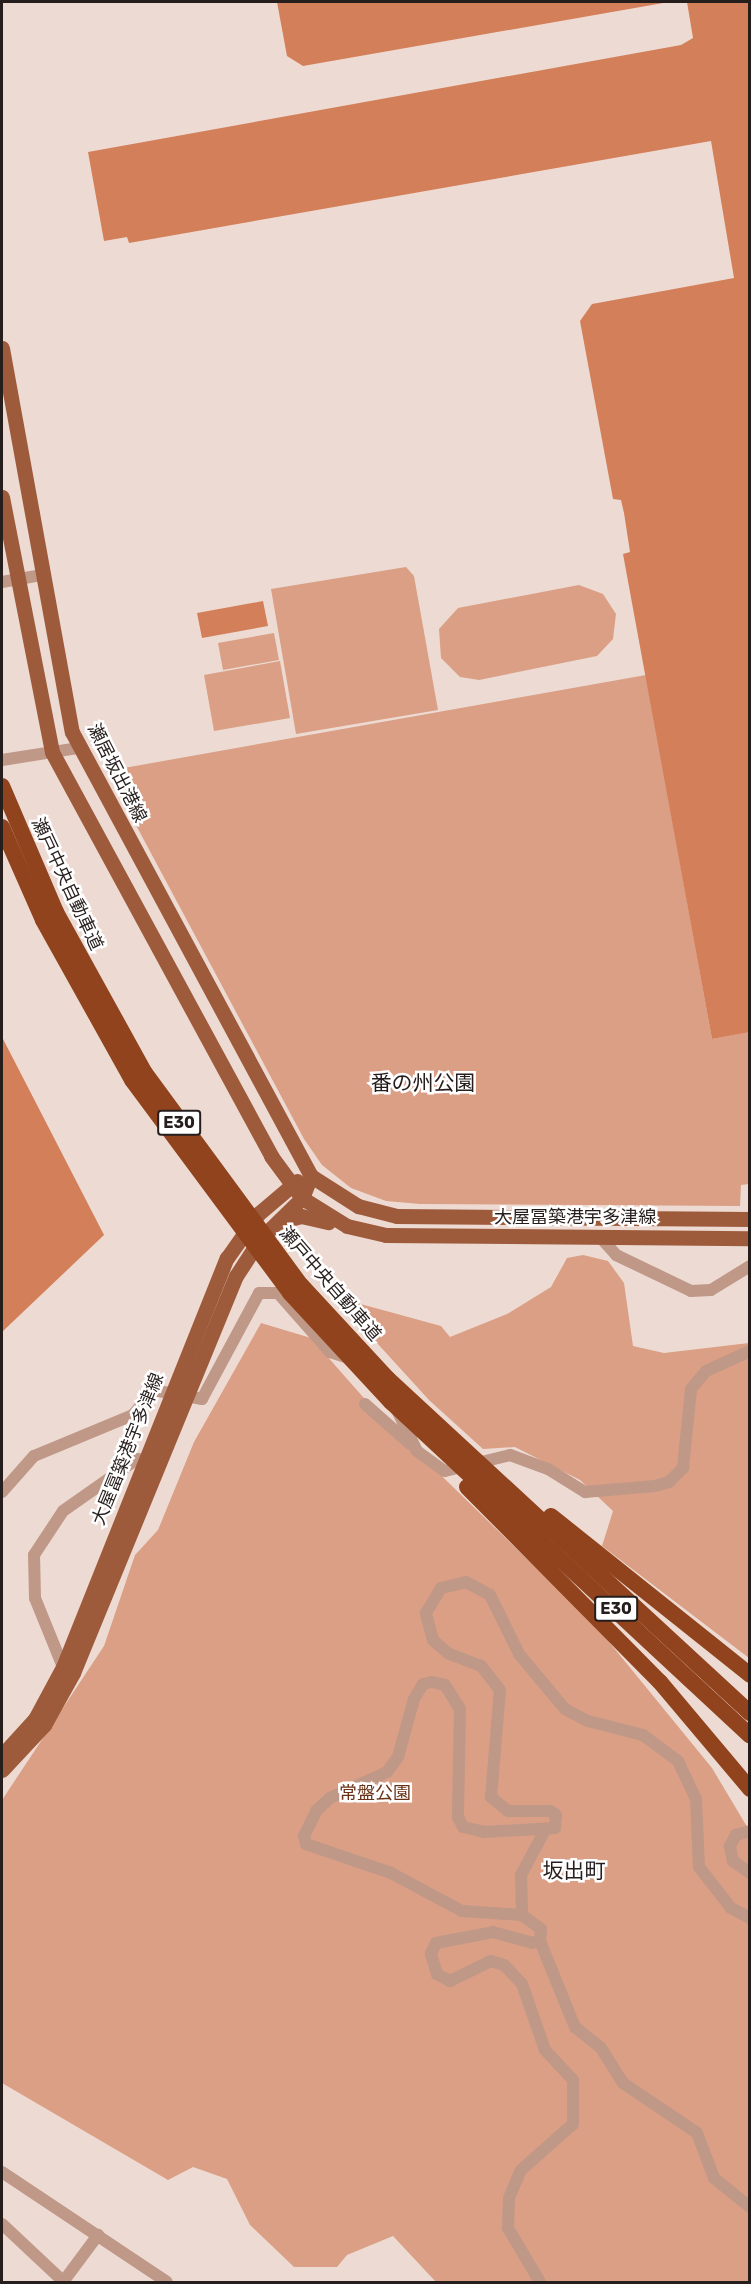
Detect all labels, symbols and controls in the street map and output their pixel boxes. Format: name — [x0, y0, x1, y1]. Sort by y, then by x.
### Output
street label: 瀬居坂出港線 — [83, 720, 151, 826]
street label: 瀬戸中央自動車道 — [27, 814, 107, 954]
district label: 番の州公園 — [371, 1070, 475, 1096]
road number: E30 — [156, 1110, 201, 1136]
street label: 大屋冨築港宇多津線 — [494, 1206, 656, 1228]
street label: 瀬戸中央自動車道 — [275, 1223, 385, 1345]
street label: 大屋冨築港宇多津線 — [88, 1370, 168, 1528]
road number: E30 — [594, 1596, 638, 1622]
park label: 常盤公園 — [339, 1782, 411, 1804]
district label: 坂出町 — [543, 1858, 605, 1884]

